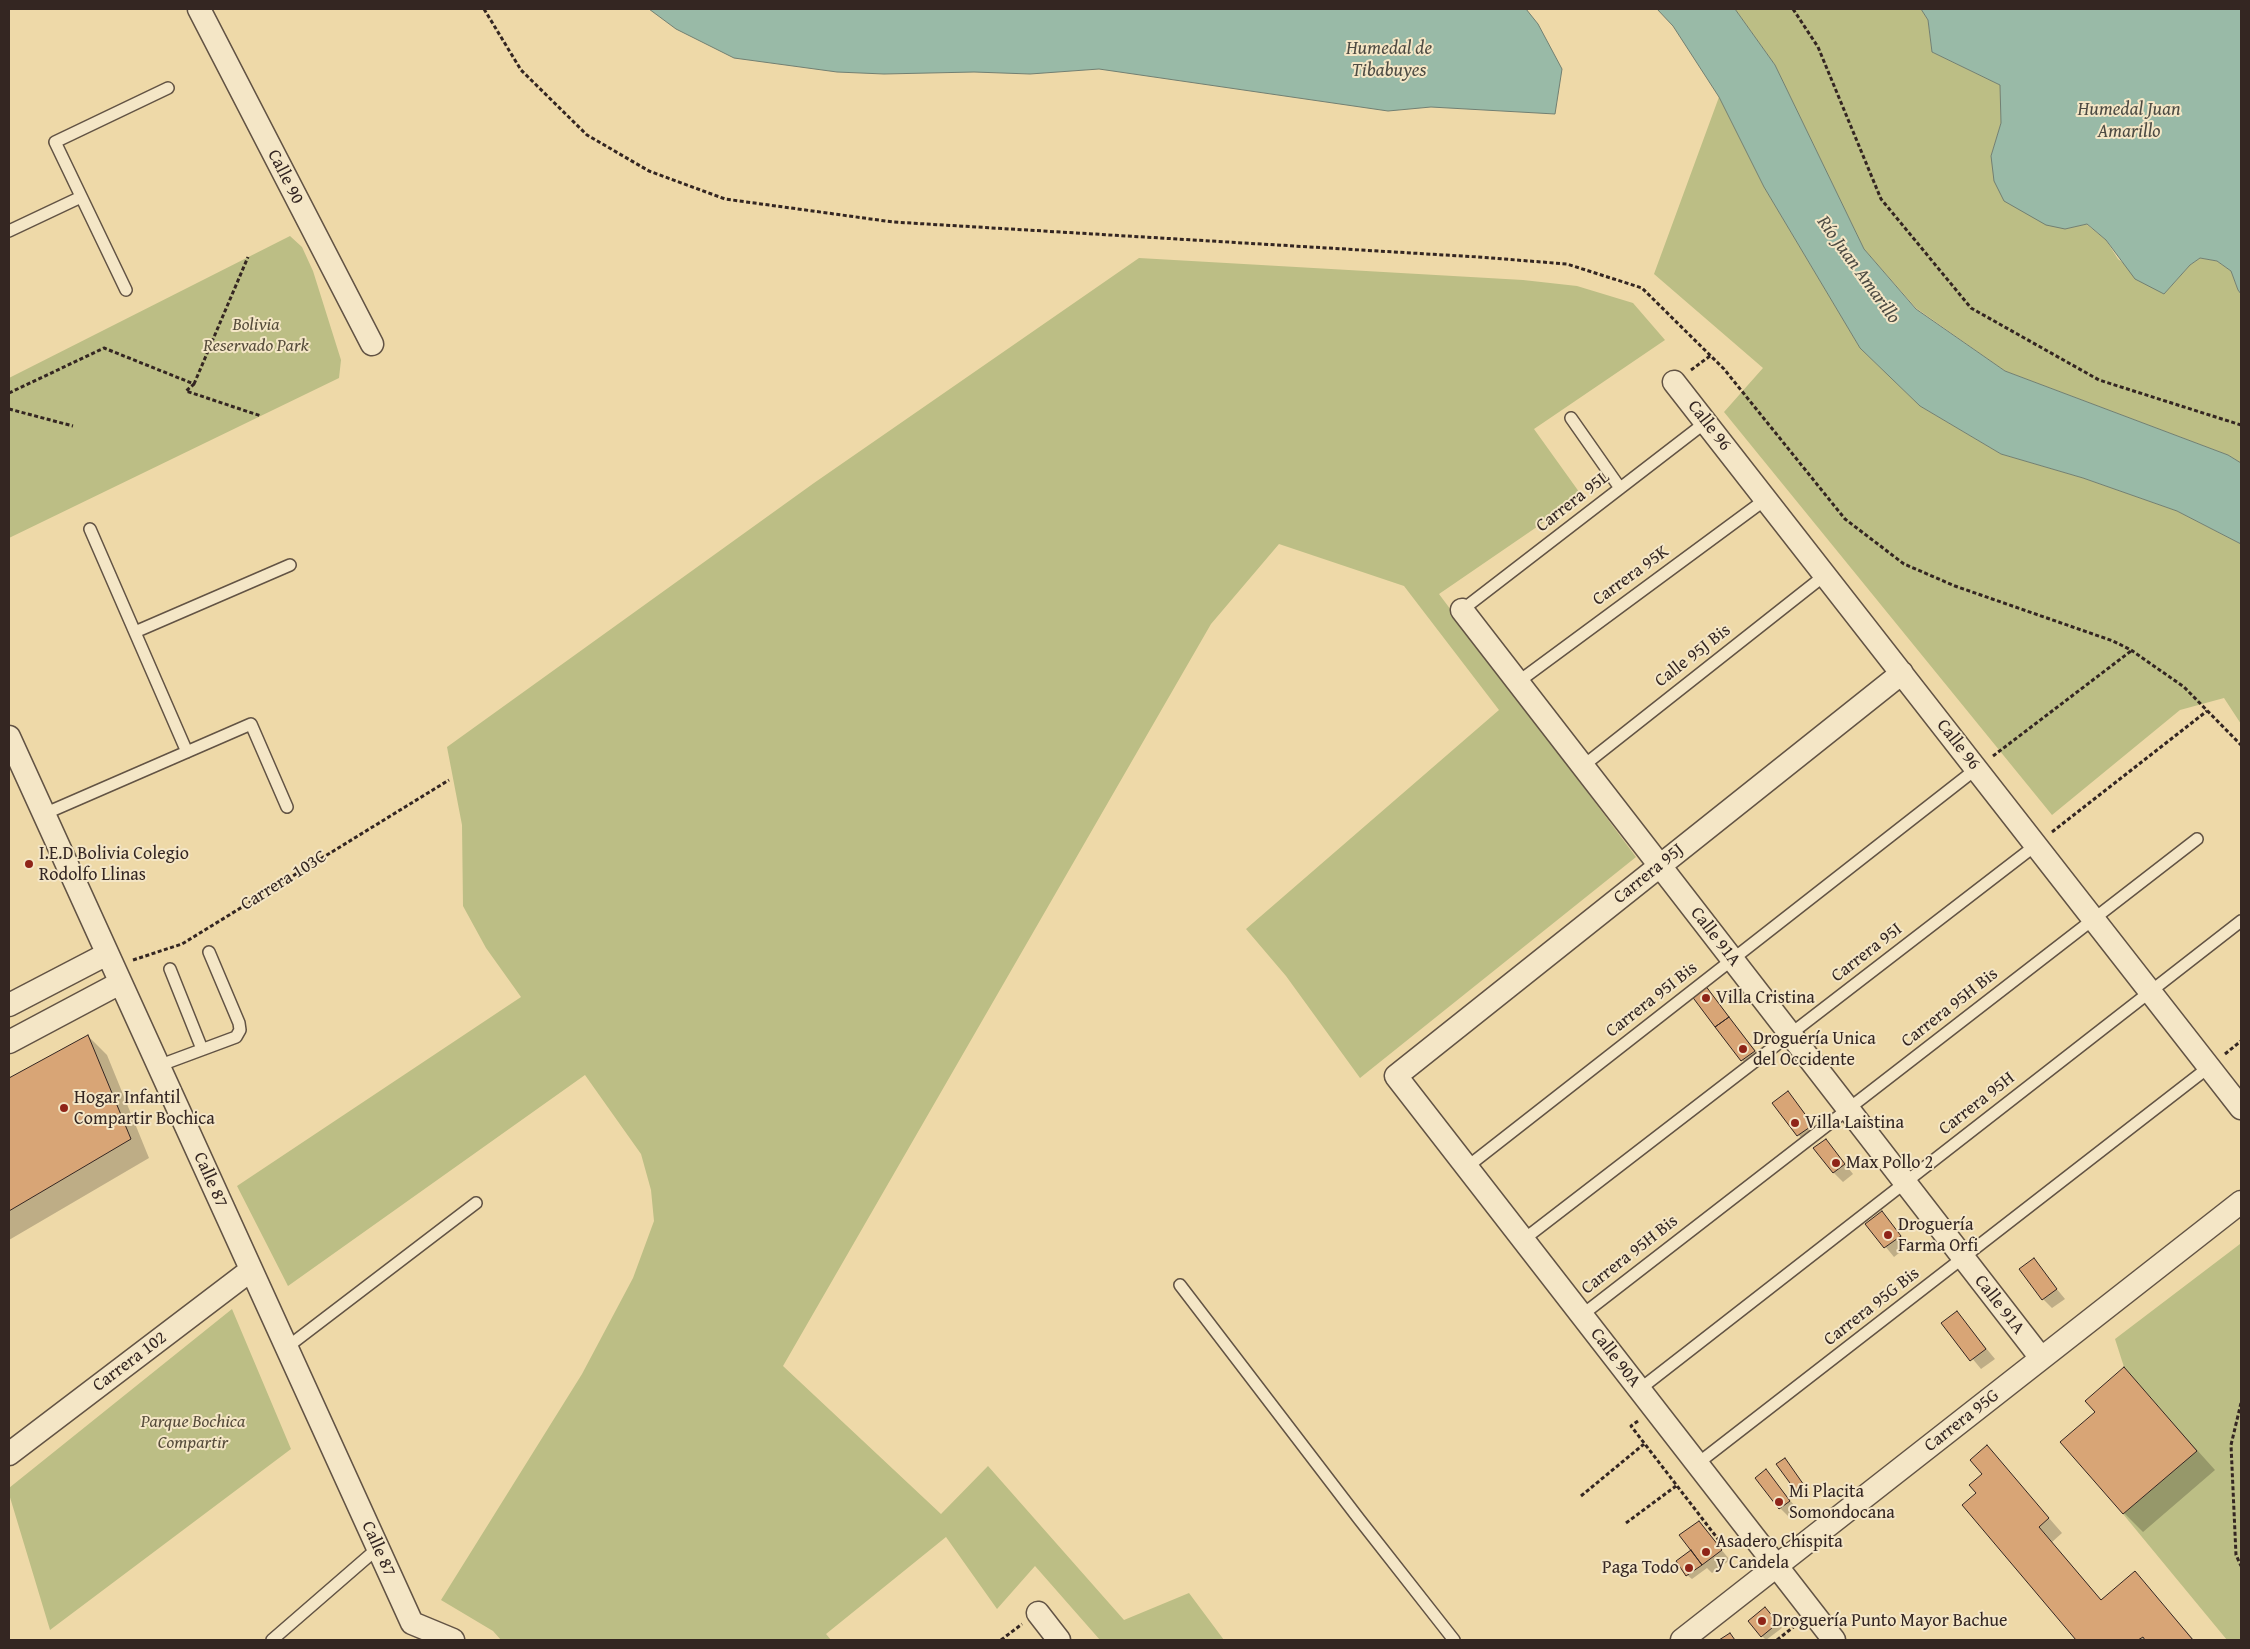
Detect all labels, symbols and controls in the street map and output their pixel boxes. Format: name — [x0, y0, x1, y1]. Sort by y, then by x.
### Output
water label: Humedal de Tibabuyes — [1346, 38, 1432, 82]
water label: Humedal Juan Amarillo — [2077, 99, 2181, 143]
street label: Calle 90 — [262, 146, 308, 208]
water label: Río Juan Amarillo — [1811, 212, 1905, 328]
park label: Bolivia Reservado Park — [203, 314, 309, 356]
street label: Calle 96 — [1683, 396, 1735, 456]
street label: Carrera 95L — [1532, 467, 1614, 537]
street label: Carrera 95K — [1589, 541, 1673, 611]
street label: Calle 95J Bis — [1651, 620, 1735, 692]
street label: Calle 96 — [1932, 715, 1984, 775]
street label: Carrera 95J — [1610, 839, 1688, 909]
place label: I.E.D Bolivia Colegio Rodolfo Llinas — [39, 843, 189, 886]
street label: Carrera 103C — [237, 846, 331, 916]
marker: I.E.D Bolivia Colegio Rodolfo Llinas — [23, 858, 35, 870]
street label: Calle 91A — [1685, 903, 1745, 971]
street label: Carrera 95I — [1827, 919, 1907, 987]
street label: Carrera 95I Bis — [1602, 958, 1702, 1042]
street label: Carrera 95H Bis — [1897, 964, 2003, 1052]
place label: Villa Cristina — [1716, 987, 1815, 1009]
marker: Villa Cristina — [1700, 992, 1712, 1004]
place label: Droguería Unica del Occidente — [1753, 1028, 1876, 1070]
marker: Droguería Unica del Occidente — [1737, 1043, 1749, 1055]
street label: Carrera 95H — [1935, 1068, 2019, 1140]
place label: Hogar Infantil Compartir Bochica — [74, 1087, 215, 1130]
marker: Hogar Infantil Compartir Bochica — [58, 1102, 70, 1114]
place label: Villa Laistina — [1805, 1112, 1904, 1134]
marker: Villa Laistina — [1789, 1117, 1801, 1129]
street label: Calle 87 — [188, 1149, 232, 1211]
place label: Max Pollo 2 — [1846, 1152, 1933, 1174]
marker: Max Pollo 2 — [1830, 1157, 1842, 1169]
street label: Carrera 95H Bis — [1577, 1211, 1683, 1299]
place label: Droguería Farma Orfi — [1898, 1214, 1978, 1256]
marker: Droguería Farma Orfi — [1882, 1229, 1894, 1241]
street label: Carrera 95G Bis — [1820, 1263, 1924, 1351]
street label: Calle 91A — [1969, 1271, 2029, 1339]
street label: Calle 90A — [1585, 1324, 1645, 1392]
street label: Carrera 102 — [89, 1327, 171, 1397]
street label: Carrera 95G — [1920, 1385, 2004, 1457]
park label: Parque Bochica Compartir — [141, 1411, 245, 1454]
place label: Mi Placita Somondocana — [1789, 1481, 1895, 1524]
marker: Mi Placita Somondocana — [1773, 1496, 1785, 1508]
street label: Calle 87 — [356, 1518, 400, 1580]
place label: Asadero Chispita y Candela — [1716, 1531, 1843, 1574]
marker: Asadero Chispita y Candela — [1700, 1546, 1712, 1558]
place label: Paga Todo — [1602, 1557, 1679, 1579]
marker: Paga Todo — [1683, 1562, 1695, 1574]
place label: Droguería Punto Mayor Bachue — [1772, 1610, 2008, 1632]
marker: Droguería Punto Mayor Bachue — [1756, 1615, 1768, 1627]

